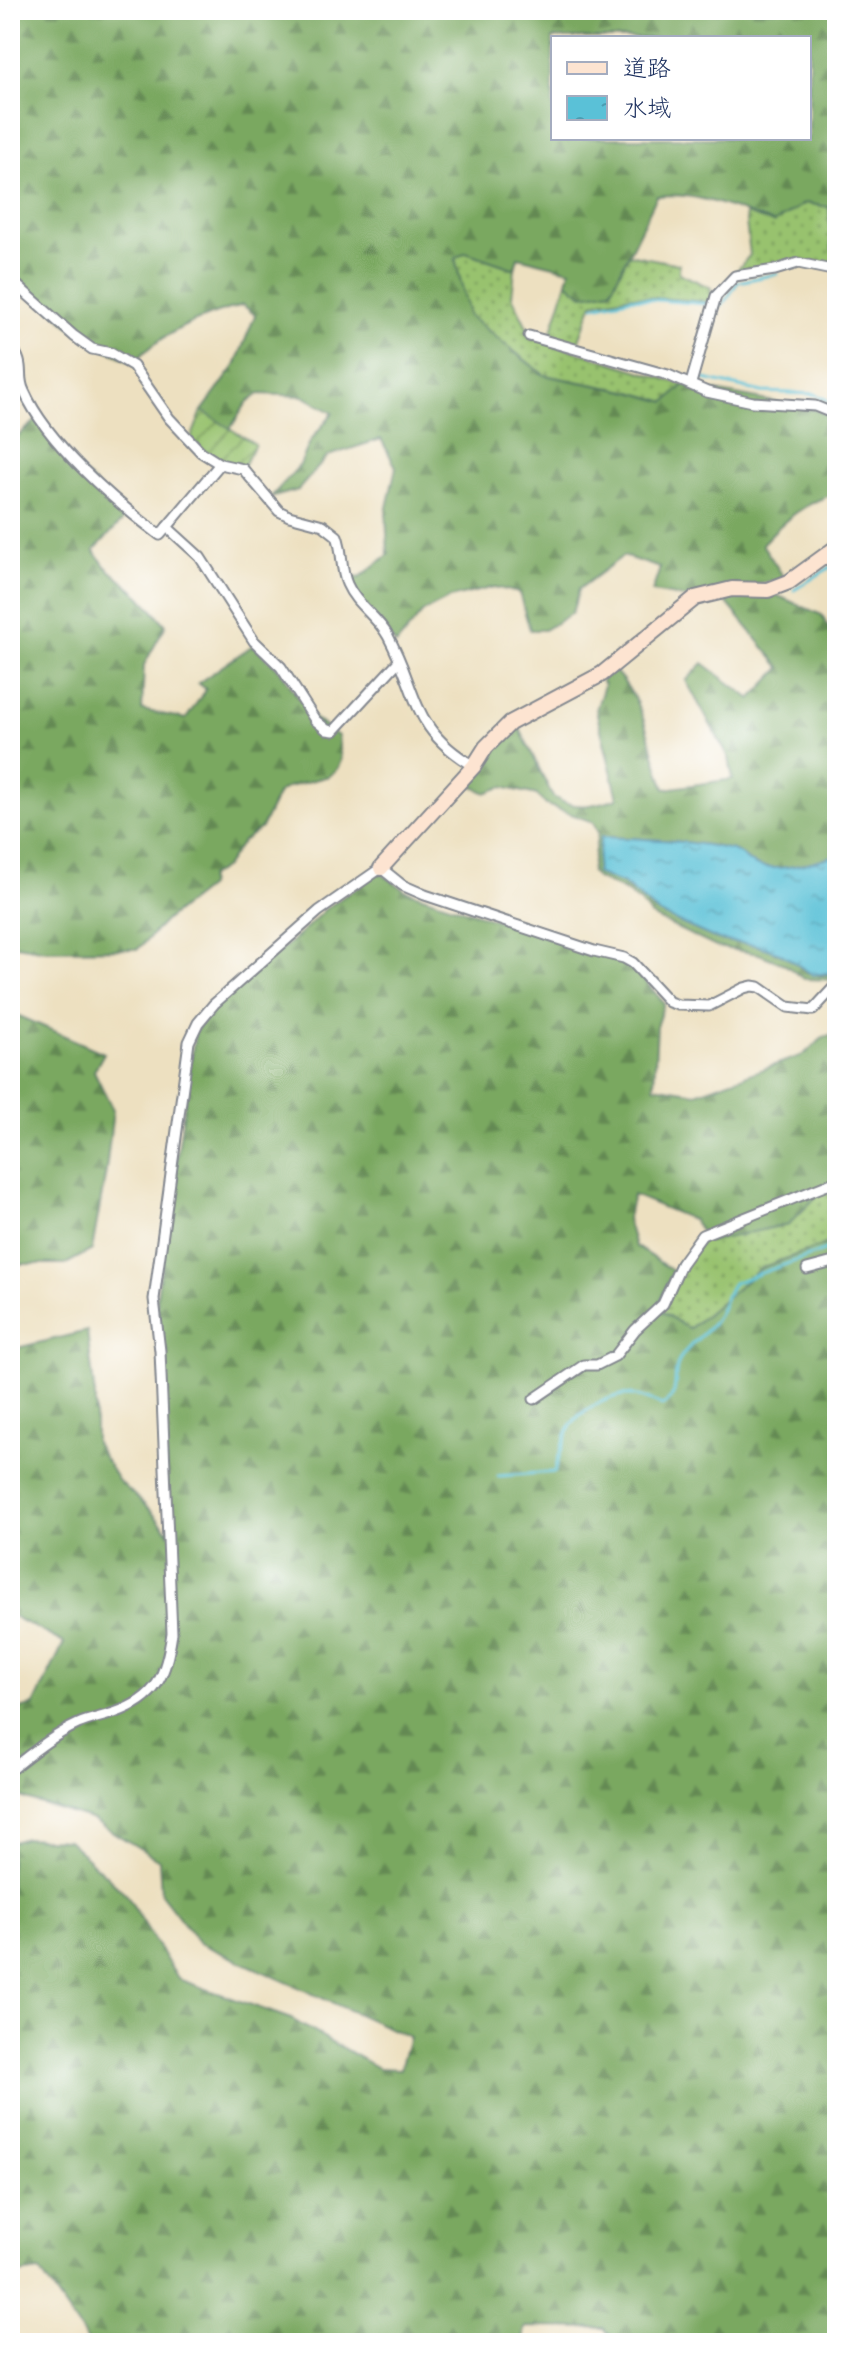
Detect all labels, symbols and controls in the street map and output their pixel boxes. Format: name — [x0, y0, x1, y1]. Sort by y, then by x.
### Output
legend — [551, 36, 811, 140]
text: 道路 — [623, 53, 671, 83]
text: 水域 — [623, 93, 671, 123]

